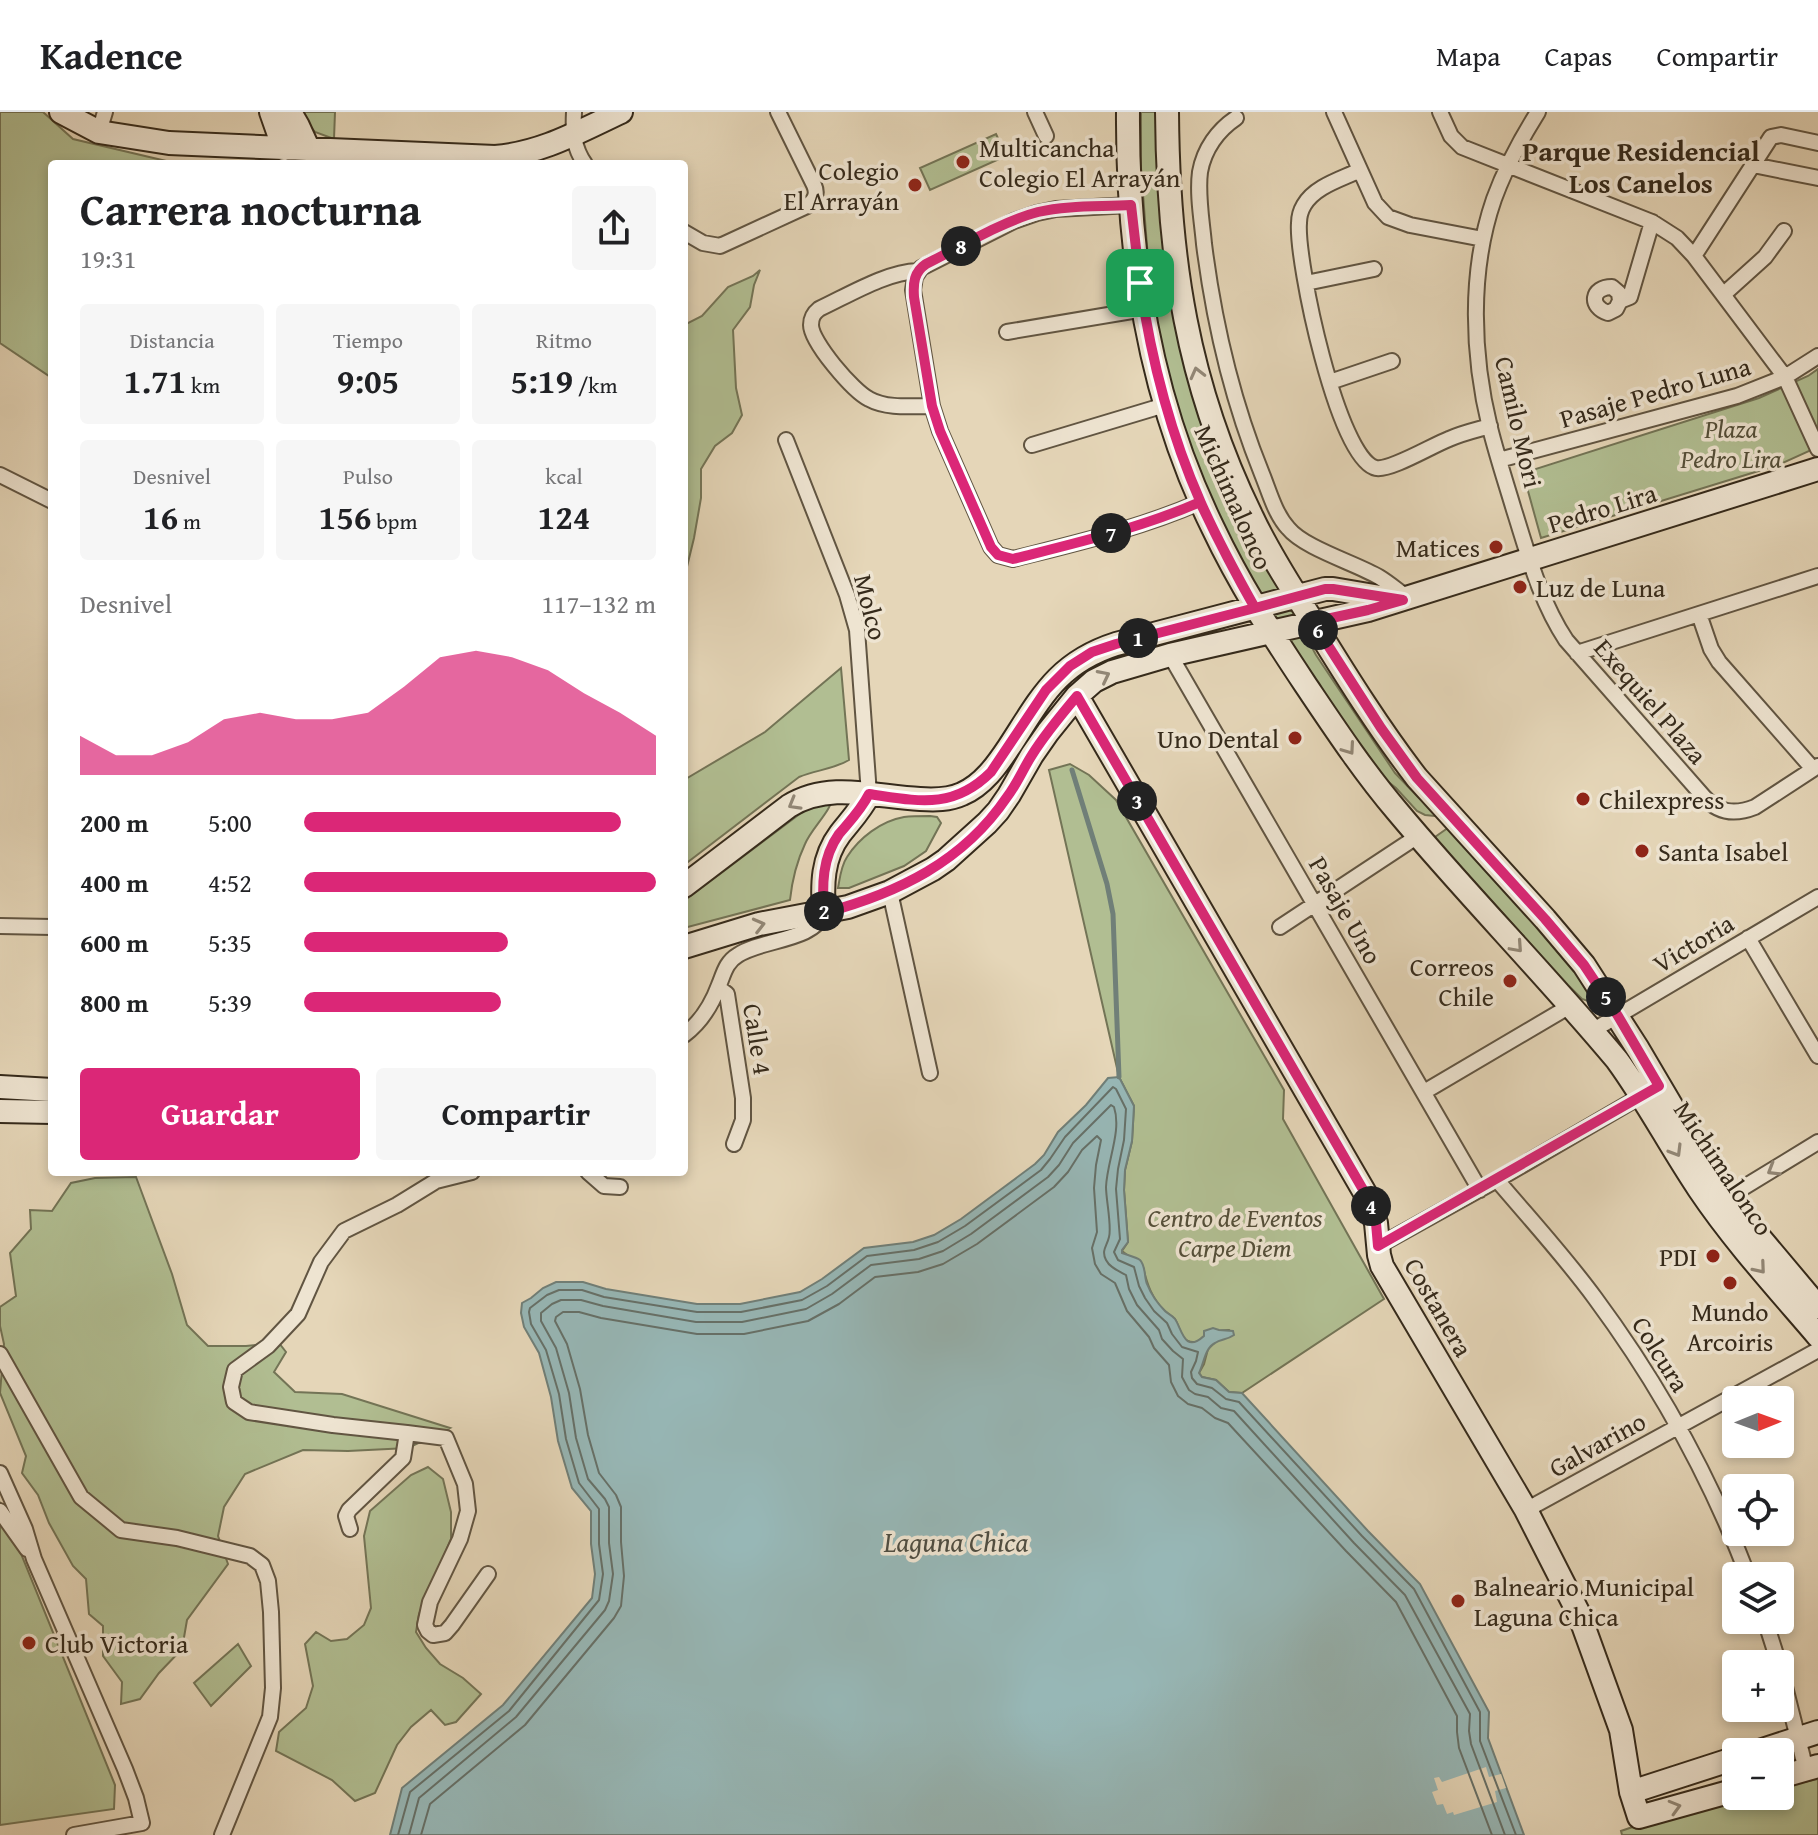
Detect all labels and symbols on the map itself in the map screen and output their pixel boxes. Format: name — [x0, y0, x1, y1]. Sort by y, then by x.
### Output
place label: Multicancha Colegio El Arrayán — [979, 128, 1181, 197]
district label: Parque Residencial Los Canelos — [1522, 130, 1760, 203]
place label: Colegio El Arrayán — [784, 151, 899, 220]
marker: Multicancha Colegio El Arrayán — [954, 153, 972, 171]
marker: Colegio El Arrayán — [906, 176, 924, 194]
pin: 8 — [941, 226, 981, 266]
pin — [1106, 249, 1174, 317]
street label: Pasaje Pedro Luna — [1555, 346, 1756, 438]
street label: Camilo Mori — [1485, 352, 1553, 492]
one-way arrow — [1189, 366, 1206, 380]
park label: Plaza Pedro Lira — [1680, 409, 1782, 478]
street label: Michimalonco — [1185, 418, 1283, 576]
street label: Pedro Lira — [1543, 473, 1662, 543]
pin: 7 — [1091, 513, 1131, 553]
place label: Matices — [1396, 528, 1480, 567]
marker: Matices — [1487, 538, 1505, 556]
place label: Luz de Luna — [1536, 568, 1666, 607]
street label: Molco — [844, 570, 898, 644]
marker: Luz de Luna — [1511, 578, 1529, 596]
pin: 6 — [1298, 610, 1338, 650]
pin: 1 — [1118, 618, 1158, 658]
street label: Exequiel Plaza — [1585, 629, 1717, 773]
one-way arrow — [1096, 671, 1111, 686]
place label: Uno Dental — [1157, 719, 1279, 758]
marker: Uno Dental — [1286, 729, 1304, 747]
one-way arrow — [1339, 740, 1354, 754]
place label: Chilexpress — [1599, 780, 1725, 819]
pin: 3 — [1117, 781, 1157, 821]
marker: Chilexpress — [1574, 790, 1592, 808]
one-way arrow — [788, 794, 803, 810]
place label: Santa Isabel — [1658, 832, 1788, 871]
marker: Santa Isabel — [1633, 842, 1651, 860]
street label: Pasaje Uno — [1299, 849, 1393, 971]
pin: 2 — [804, 891, 844, 931]
street label: Victoria — [1645, 903, 1742, 983]
one-way arrow — [751, 917, 765, 934]
one-way arrow — [1507, 937, 1521, 952]
place label: Correos Chile — [1410, 947, 1494, 1016]
marker: Correos Chile — [1501, 972, 1519, 990]
pin: 5 — [1586, 977, 1626, 1017]
street label: Calle 4 — [733, 1001, 783, 1077]
street label: Michimalonco — [1664, 1093, 1784, 1243]
one-way arrow — [1666, 1142, 1682, 1157]
one-way arrow — [1767, 1160, 1782, 1175]
pin: 4 — [1351, 1186, 1391, 1226]
park label: Centro de Eventos Carpe Diem — [1148, 1198, 1323, 1267]
place label: PDI — [1659, 1237, 1697, 1276]
marker: PDI — [1704, 1247, 1722, 1265]
street label: Costanera — [1395, 1250, 1483, 1364]
one-way arrow — [1750, 1259, 1765, 1273]
marker: Mundo Arcoiris — [1721, 1274, 1739, 1292]
place label: Mundo Arcoiris — [1687, 1292, 1773, 1361]
street label: Colcura — [1622, 1308, 1700, 1400]
north arrow — [1722, 1386, 1794, 1458]
street label: Galvarino — [1541, 1401, 1653, 1487]
water label: Laguna Chica — [883, 1521, 1028, 1562]
place label: Balneario Municipal Laguna Chica — [1474, 1567, 1694, 1636]
marker: Balneario Municipal Laguna Chica — [1449, 1592, 1467, 1610]
place label: Club Victoria — [45, 1624, 189, 1663]
marker: Club Victoria — [20, 1634, 38, 1652]
one-way arrow — [1667, 1800, 1681, 1816]

